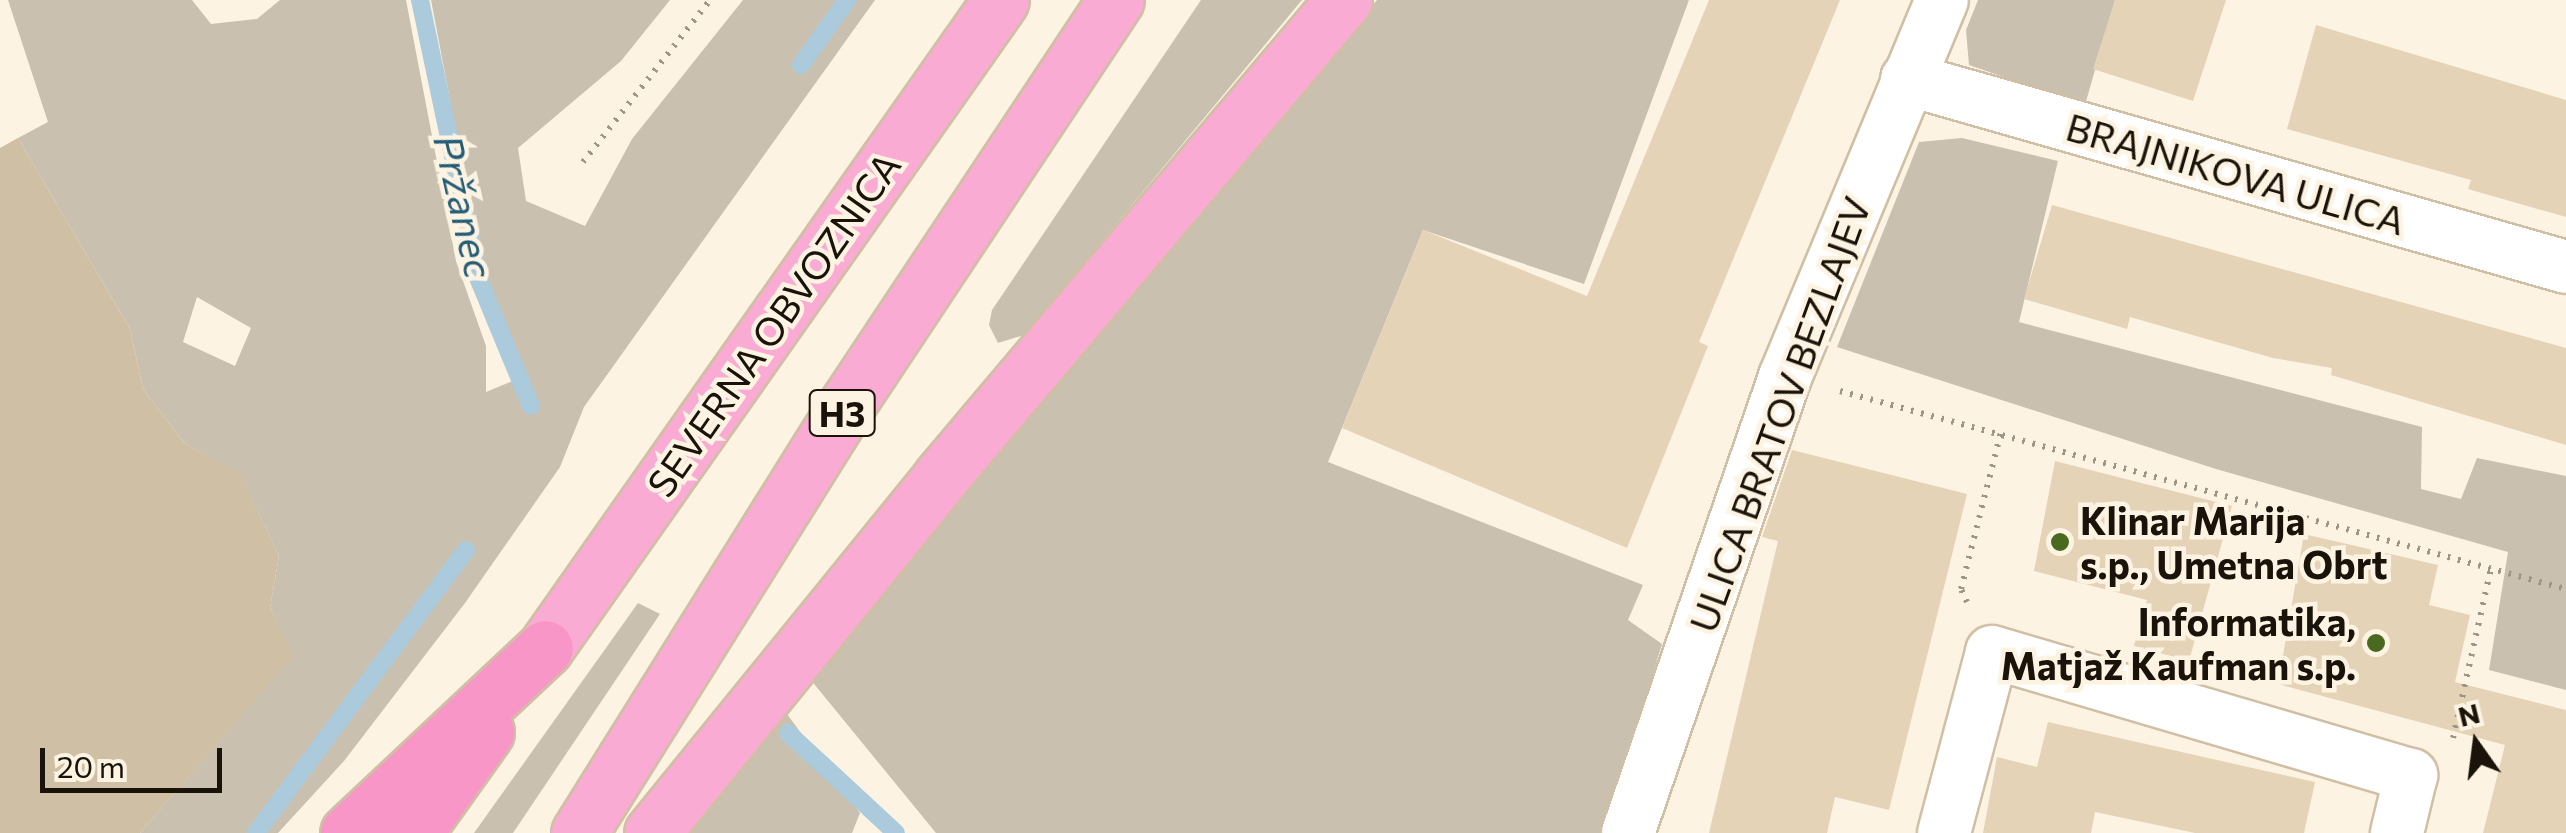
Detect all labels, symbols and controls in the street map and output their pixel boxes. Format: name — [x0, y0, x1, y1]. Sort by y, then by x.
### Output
street label: BRAJNIKOVA ULICA — [2061, 103, 2411, 243]
water label: Pržanec — [425, 130, 505, 282]
street label: SEVERNA OBVOZNICA — [637, 143, 909, 505]
street label: ULICA BRATOV BEZLAJEV — [1679, 190, 1879, 638]
road number: H3 — [807, 383, 877, 443]
place label: Klinar Marija s.p., Umetna Obrt — [2080, 497, 2387, 586]
marker: Klinar Marija s.p., Umetna Obrt — [2049, 531, 2071, 553]
place label: Informatika, Matjaž Kaufman s.p. — [2001, 598, 2356, 688]
marker: Informatika, Matjaž Kaufman s.p. — [2365, 632, 2387, 654]
north arrow — [2426, 693, 2526, 793]
text: N — [2454, 695, 2483, 733]
scale bar — [45, 728, 228, 790]
text: 20 m — [57, 747, 125, 784]

